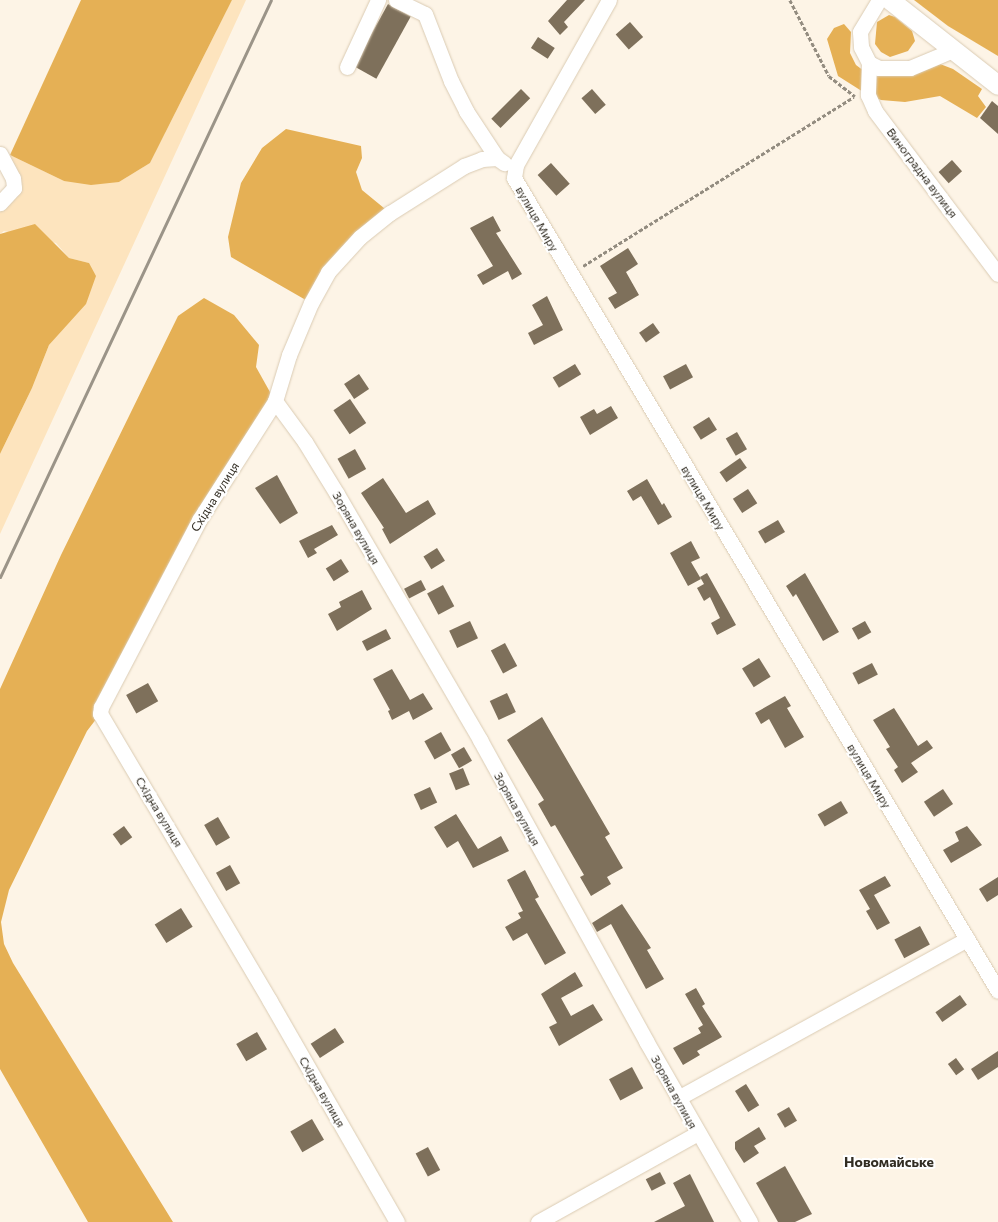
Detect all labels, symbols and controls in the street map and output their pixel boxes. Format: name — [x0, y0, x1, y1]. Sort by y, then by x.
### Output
street label: Виноградна вулиця — [884, 125, 960, 221]
street label: вулиця Миру — [513, 184, 561, 254]
street label: Східна вулиця — [188, 460, 242, 534]
street label: вулиця Миру — [678, 463, 728, 533]
street label: Зоряна вулиця — [329, 489, 383, 567]
street label: вулиця Миру — [844, 741, 894, 811]
street label: Зоряна вулиця — [491, 770, 543, 848]
street label: Східна вулиця — [132, 774, 186, 850]
street label: Зоряна вулиця — [648, 1053, 700, 1131]
street label: Східна вулиця — [296, 1054, 348, 1130]
district label: Новомайське — [844, 1154, 934, 1170]

